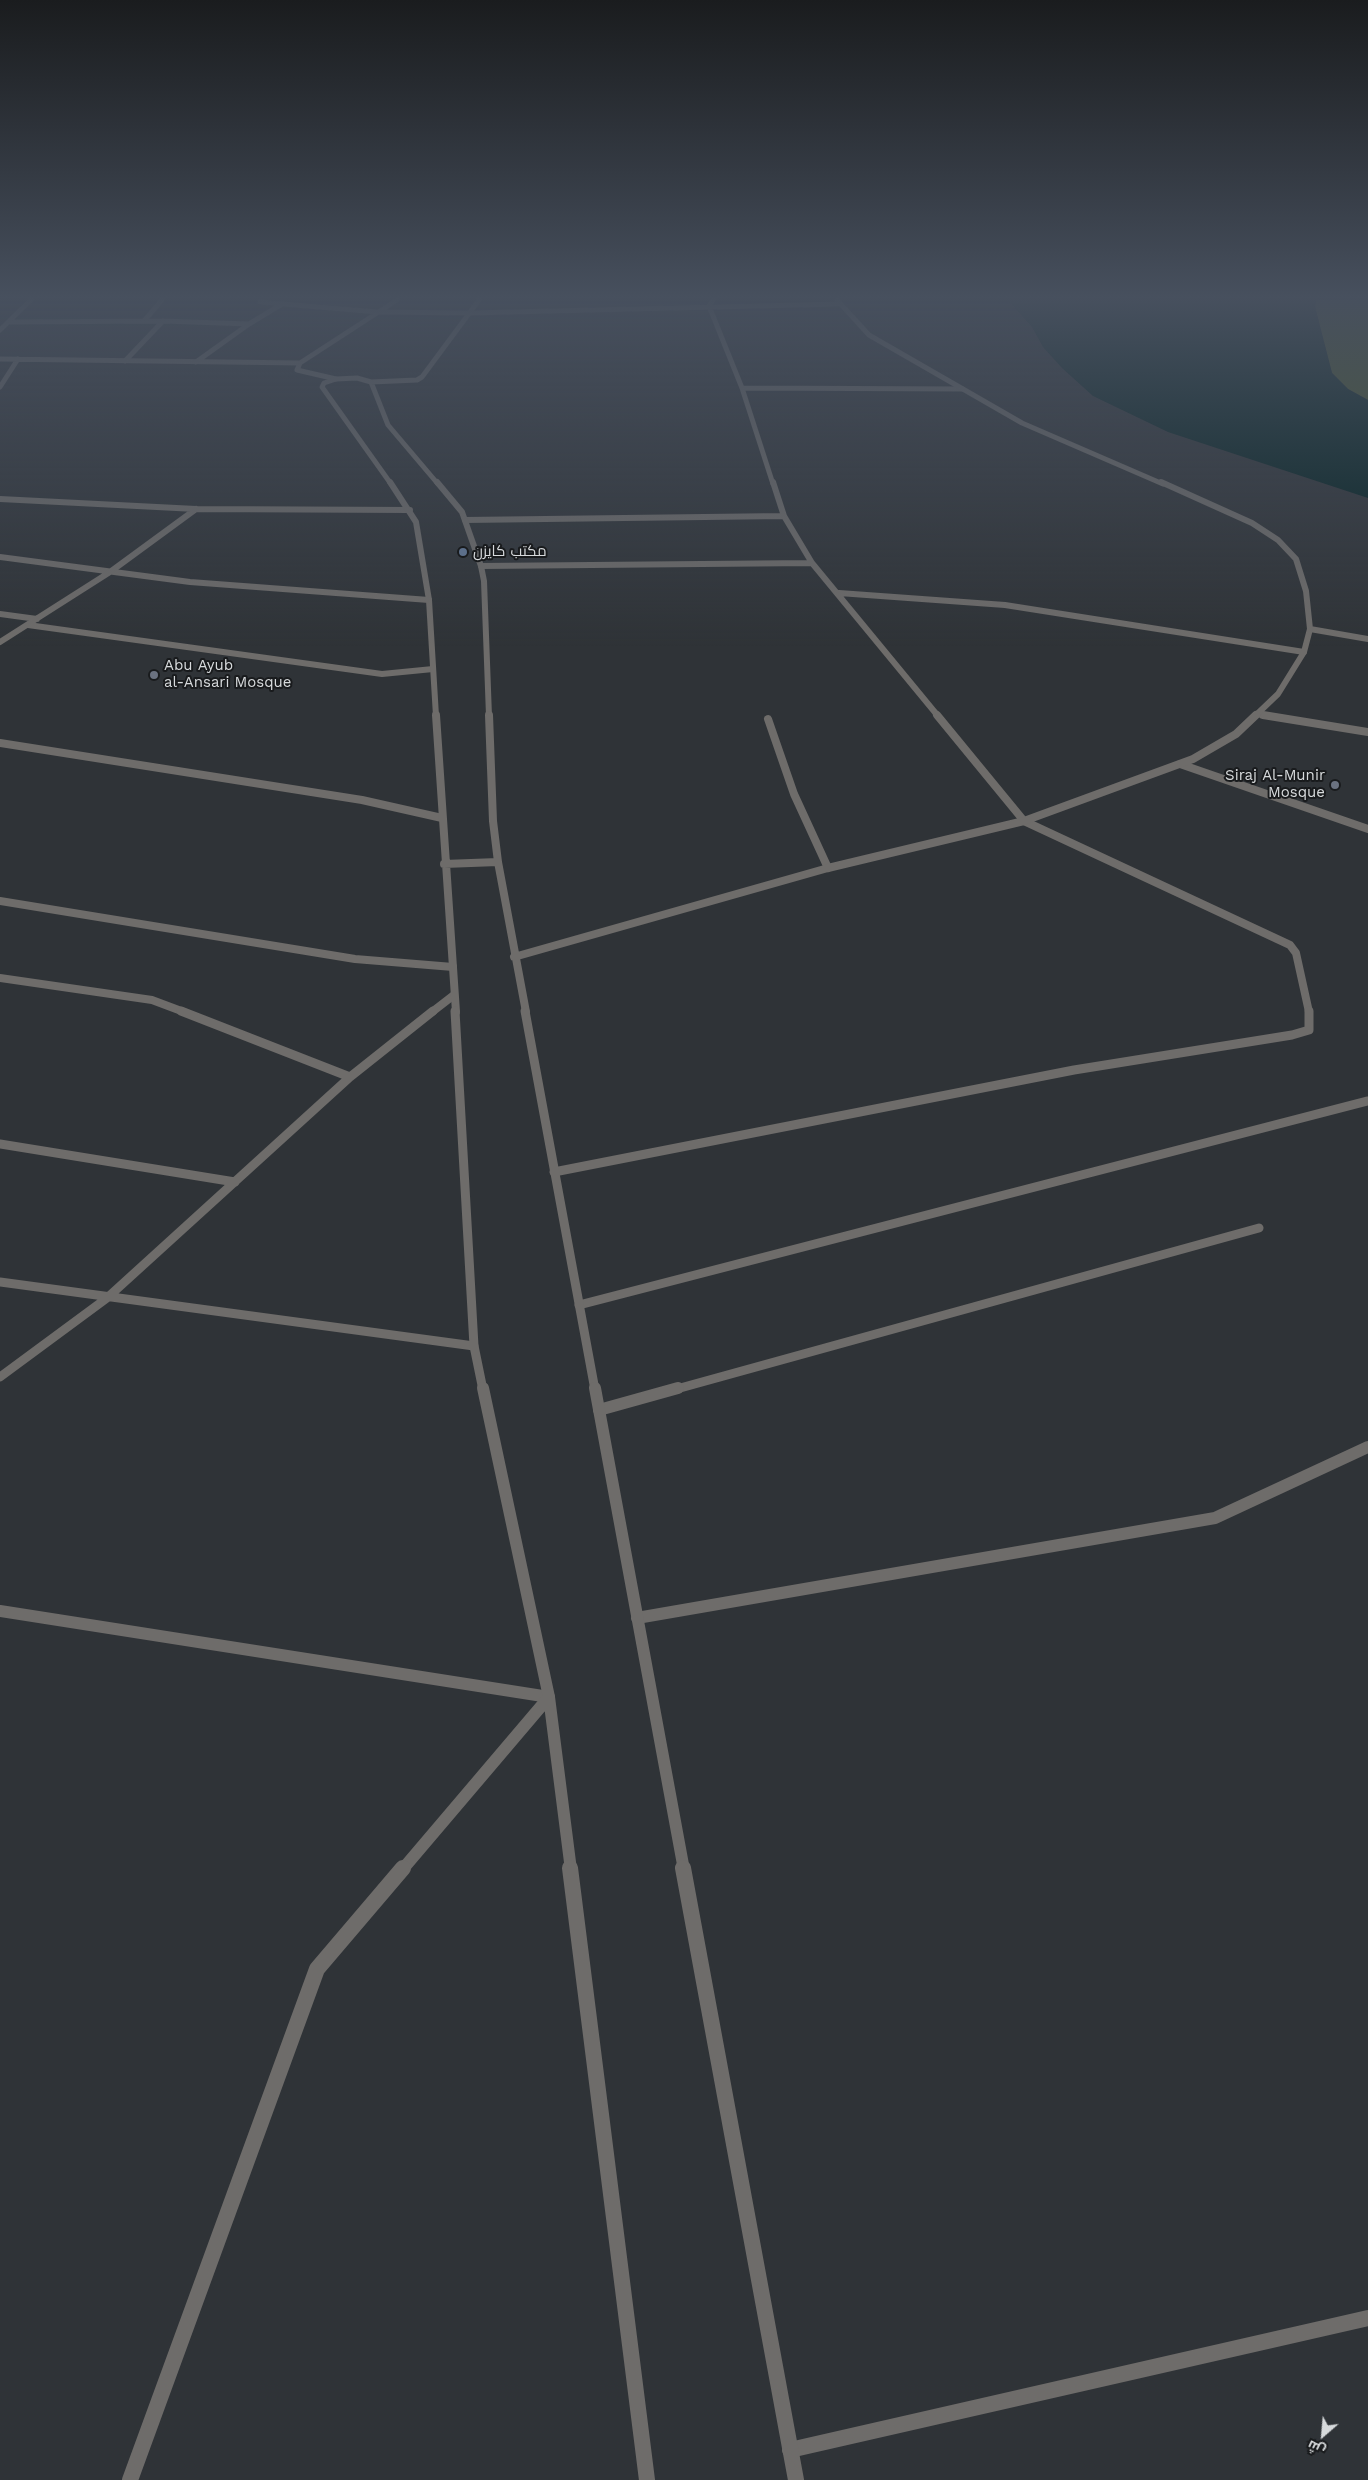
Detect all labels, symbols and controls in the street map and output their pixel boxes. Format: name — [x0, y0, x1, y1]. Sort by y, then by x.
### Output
place label: مكتب كايزن — [473, 543, 547, 561]
marker: مكتب كايزن — [457, 546, 469, 558]
place label: Abu Ayub al-Ansari Mosque — [164, 657, 291, 692]
marker: Abu Ayub al-Ansari Mosque — [148, 669, 160, 681]
place label: Siraj Al-Munir Mosque — [1225, 767, 1325, 802]
marker: Siraj Al-Munir Mosque — [1329, 779, 1341, 791]
north arrow — [1298, 2410, 1348, 2460]
text: ش — [1305, 2437, 1328, 2460]

